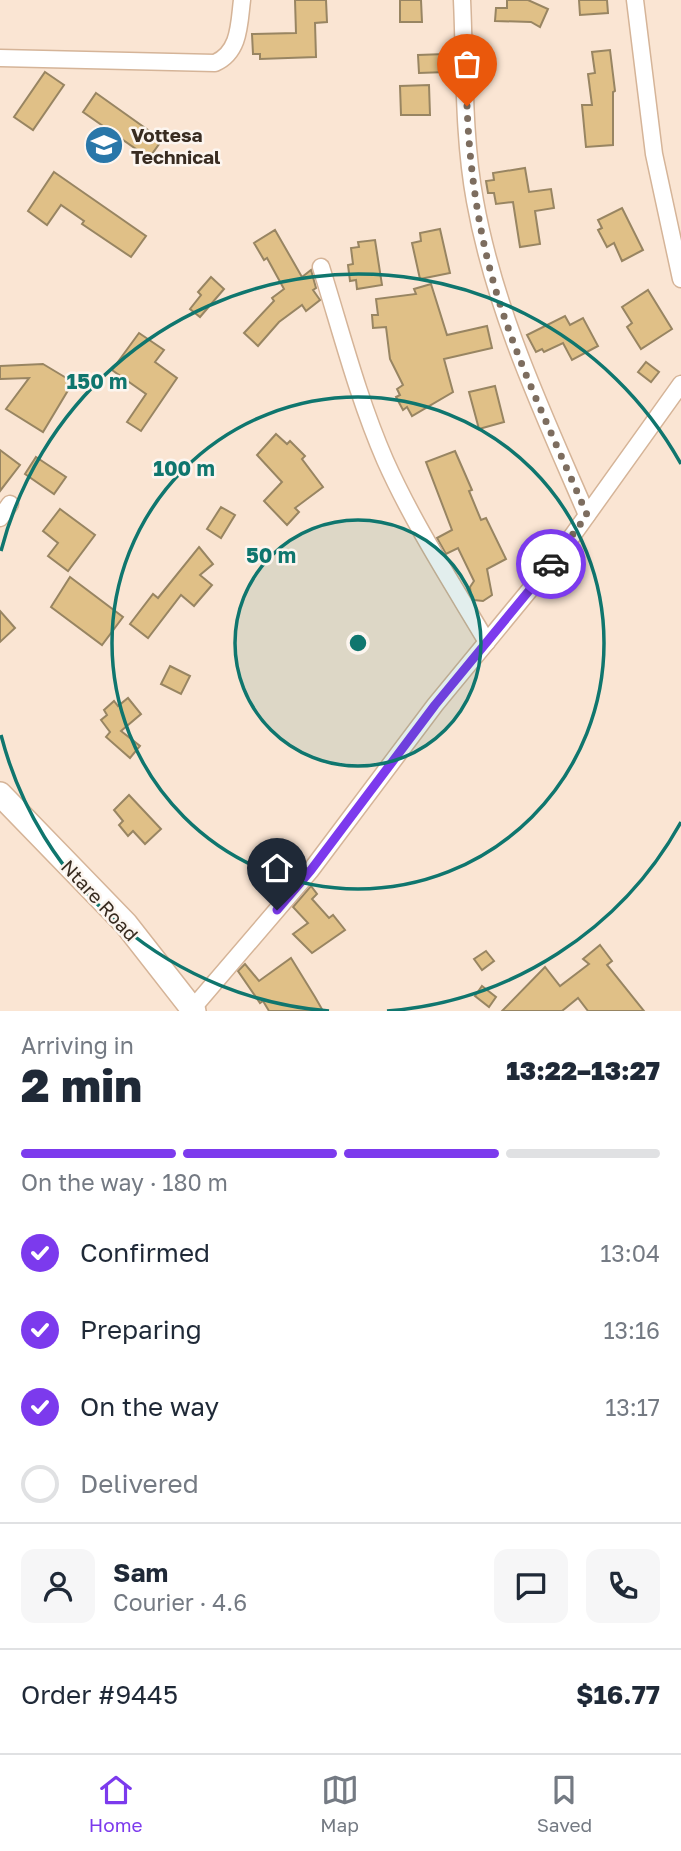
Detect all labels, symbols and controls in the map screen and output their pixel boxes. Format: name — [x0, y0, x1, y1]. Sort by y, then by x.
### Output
pin — [437, 34, 497, 106]
icon: bag — [448, 45, 486, 83]
place label: Vottesa Technical — [131, 123, 220, 168]
school or university icon: Vottesa Technical — [83, 124, 125, 166]
text: 150 m — [67, 368, 127, 394]
text: 100 m — [153, 455, 215, 481]
courier — [516, 529, 586, 599]
text: 50 m — [246, 542, 296, 568]
icon: car — [532, 545, 570, 583]
centre of rings — [346, 631, 370, 655]
pin — [247, 838, 307, 910]
icon: home — [258, 849, 296, 887]
street label: Ntare Road — [57, 855, 143, 945]
text: Arriving in — [21, 1031, 134, 1059]
text: 13:22–13:27 — [506, 1055, 660, 1086]
text: 2 min — [21, 1057, 142, 1112]
text: On the way · 180 m — [21, 1168, 228, 1196]
icon: check — [21, 1234, 59, 1272]
text: Confirmed — [80, 1237, 210, 1268]
text: 13:04 — [600, 1239, 660, 1267]
icon: check — [21, 1311, 59, 1349]
text: Preparing — [80, 1314, 202, 1345]
text: 13:16 — [603, 1316, 660, 1344]
icon: check — [21, 1388, 59, 1426]
text: On the way — [80, 1391, 219, 1422]
text: 13:17 — [605, 1393, 660, 1421]
text: Delivered — [80, 1468, 199, 1499]
button: person — [21, 1549, 95, 1623]
button: chat — [494, 1549, 568, 1623]
button: phone — [586, 1549, 660, 1623]
text: Sam — [113, 1557, 168, 1588]
text: Courier · 4.6 — [113, 1588, 247, 1616]
text: Order #9445 — [21, 1679, 178, 1710]
text: $16.77 — [576, 1679, 660, 1710]
tab: Home — [89, 1771, 143, 1836]
tab: Map — [320, 1771, 359, 1836]
tab: Saved — [537, 1771, 592, 1836]

